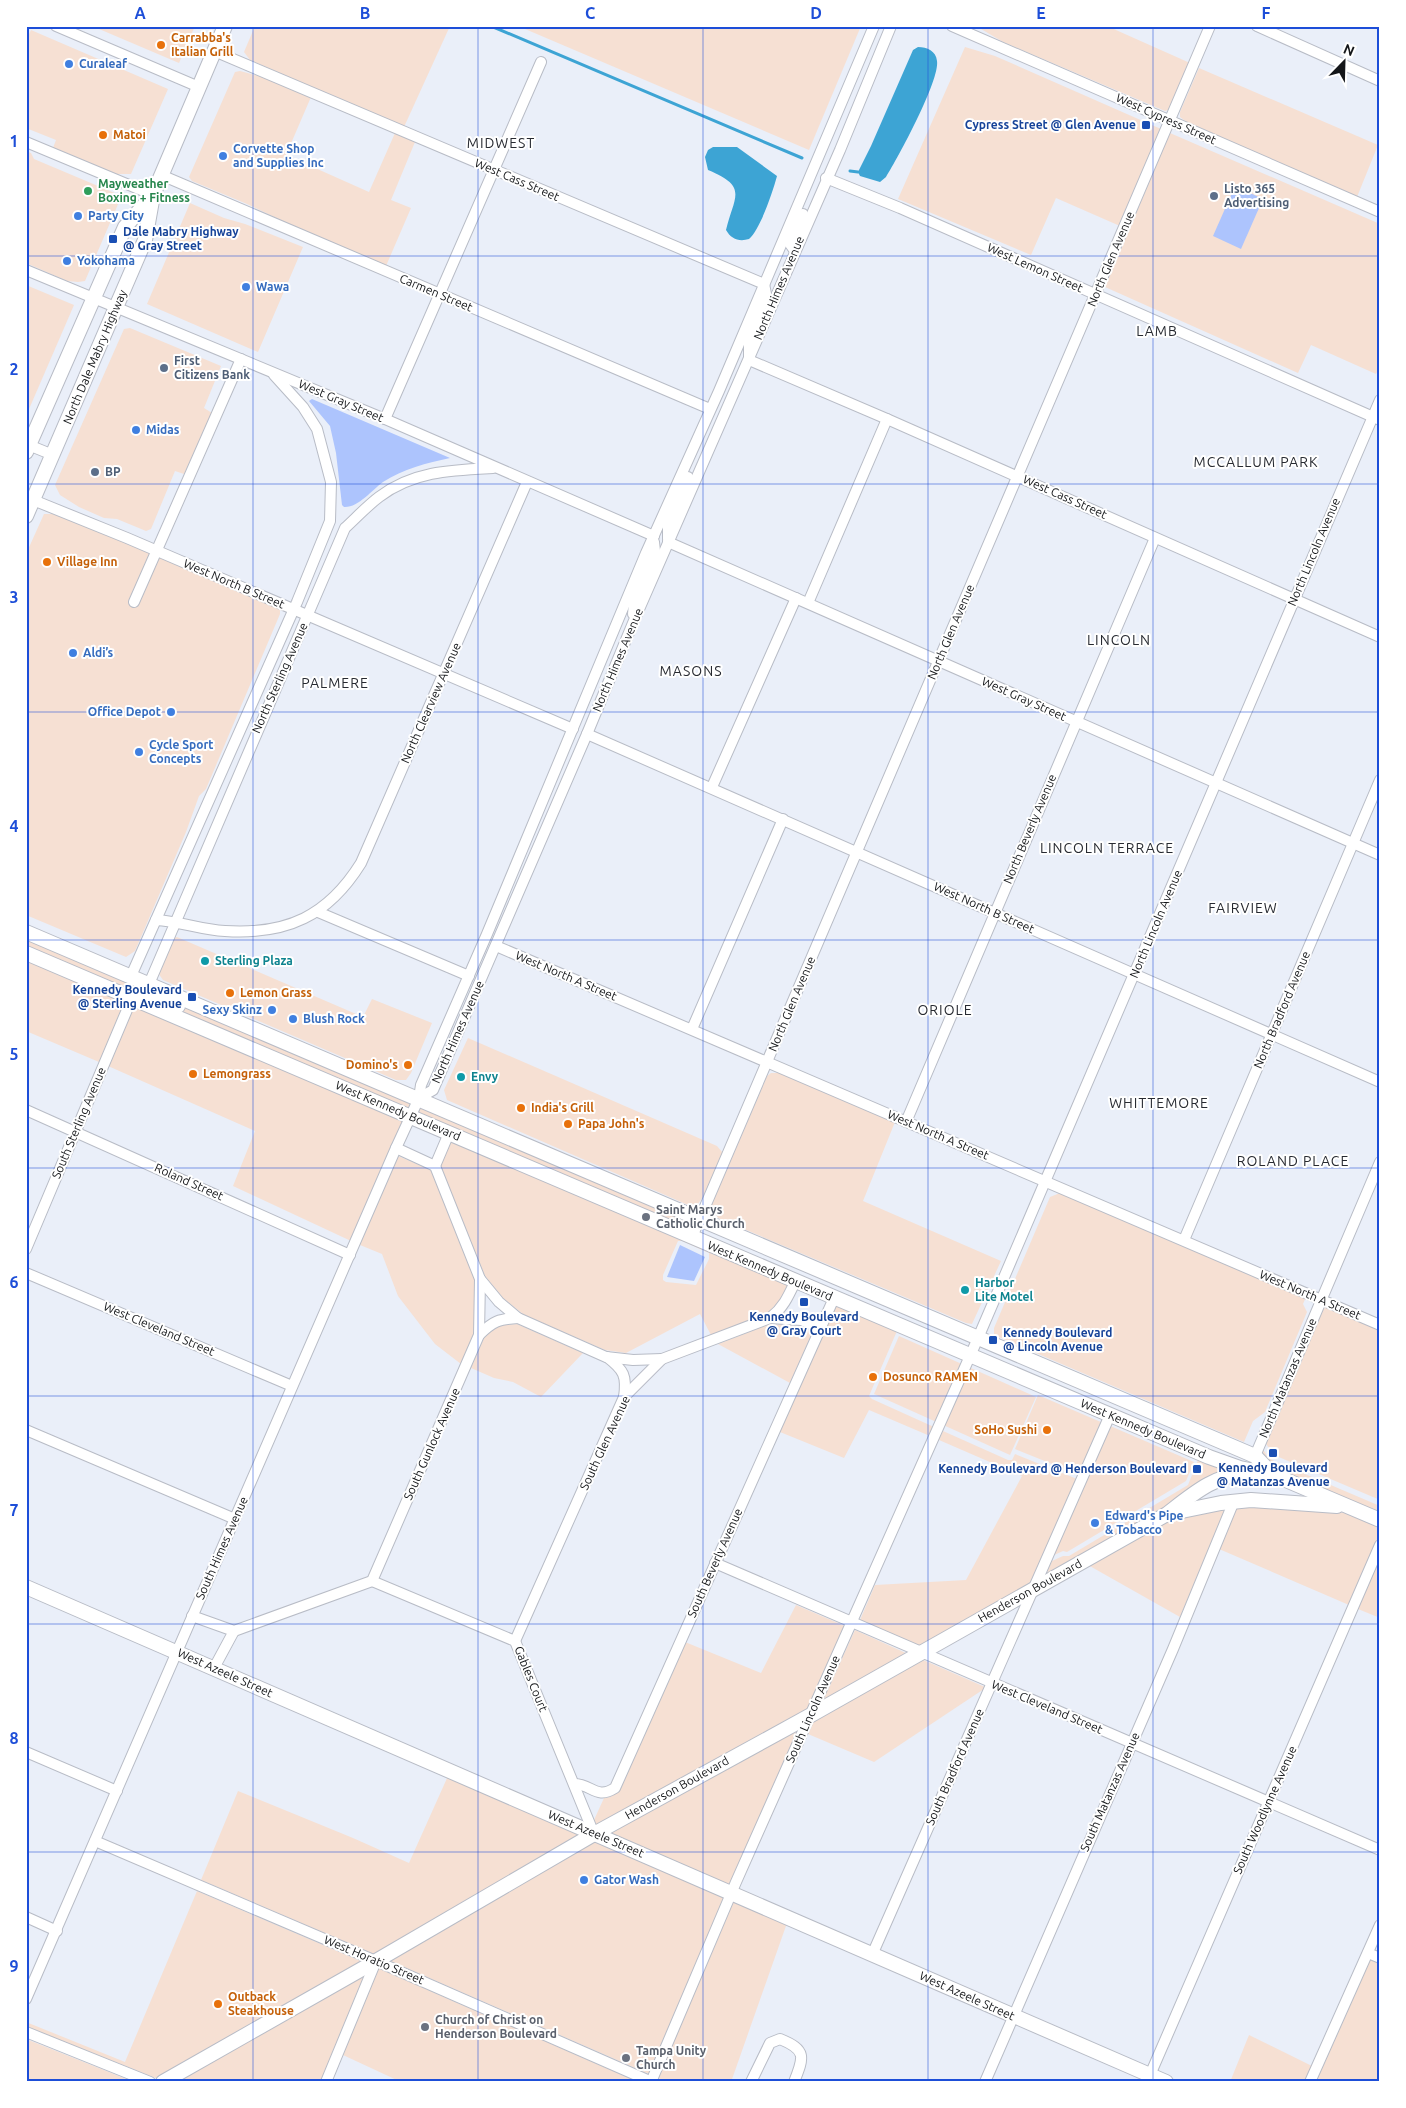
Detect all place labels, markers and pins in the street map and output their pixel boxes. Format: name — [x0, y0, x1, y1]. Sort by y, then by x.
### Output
place label: Carrabba's Italian Grill — [171, 31, 234, 58]
marker: Carrabba's Italian Grill — [155, 39, 167, 51]
place label: Curaleaf — [79, 57, 128, 70]
marker: Curaleaf — [63, 58, 75, 70]
place label: Cypress Street @ Glen Avenue — [965, 118, 1136, 131]
marker: Cypress Street @ Glen Avenue — [1140, 119, 1152, 131]
place label: Matoi — [113, 128, 146, 141]
marker: Matoi — [97, 129, 109, 141]
place label: Corvette Shop and Supplies Inc — [233, 142, 324, 169]
marker: Corvette Shop and Supplies Inc — [217, 150, 229, 162]
place label: Mayweather Boxing + Fitness — [98, 177, 190, 204]
place label: Listo 365 Advertising — [1224, 182, 1289, 209]
marker: Mayweather Boxing + Fitness — [82, 185, 94, 197]
marker: Listo 365 Advertising — [1208, 190, 1220, 202]
place label: Party City — [88, 209, 145, 222]
marker: Party City — [72, 210, 84, 222]
place label: Dale Mabry Highway @ Gray Street — [123, 225, 239, 252]
marker: Dale Mabry Highway @ Gray Street — [107, 233, 119, 245]
place label: Yokohama — [77, 254, 135, 267]
marker: Yokohama — [61, 255, 73, 267]
place label: Wawa — [256, 280, 289, 293]
marker: Wawa — [240, 281, 252, 293]
place label: First Citizens Bank — [174, 354, 250, 381]
marker: First Citizens Bank — [158, 362, 170, 374]
place label: Midas — [146, 423, 180, 436]
marker: Midas — [130, 424, 142, 436]
place label: BP — [105, 465, 121, 478]
marker: BP — [89, 466, 101, 478]
place label: Village Inn — [57, 555, 118, 568]
marker: Village Inn — [41, 556, 53, 568]
place label: Aldi’s — [83, 646, 114, 659]
marker: Aldi’s — [67, 647, 79, 659]
place label: Office Depot — [88, 705, 161, 718]
marker: Office Depot — [165, 706, 177, 718]
place label: Cycle Sport Concepts — [149, 738, 214, 765]
marker: Cycle Sport Concepts — [133, 746, 145, 758]
place label: Sterling Plaza — [215, 954, 293, 967]
marker: Sterling Plaza — [199, 955, 211, 967]
place label: Kennedy Boulevard @ Sterling Avenue — [73, 983, 182, 1010]
place label: Lemon Grass — [240, 986, 312, 999]
marker: Lemon Grass — [224, 987, 236, 999]
marker: Kennedy Boulevard @ Sterling Avenue — [186, 991, 198, 1003]
place label: Sexy Skinz — [203, 1003, 262, 1016]
marker: Sexy Skinz — [266, 1004, 278, 1016]
place label: Blush Rock — [303, 1012, 365, 1025]
marker: Blush Rock — [287, 1013, 299, 1025]
place label: Domino's — [346, 1058, 398, 1071]
marker: Domino's — [402, 1059, 414, 1071]
place label: Lemongrass — [203, 1067, 271, 1080]
marker: Lemongrass — [187, 1068, 199, 1080]
place label: Envy — [471, 1070, 499, 1083]
marker: Envy — [455, 1071, 467, 1083]
place label: India's Grill — [531, 1101, 594, 1114]
marker: India's Grill — [515, 1102, 527, 1114]
place label: Papa John's — [578, 1117, 645, 1130]
marker: Papa John's — [562, 1118, 574, 1130]
place label: Saint Marys Catholic Church — [656, 1203, 745, 1230]
marker: Saint Marys Catholic Church — [640, 1211, 652, 1223]
place label: Harbor Lite Motel — [975, 1276, 1033, 1303]
marker: Harbor Lite Motel — [959, 1284, 971, 1296]
marker: Kennedy Boulevard @ Gray Court — [798, 1296, 810, 1308]
place label: Kennedy Boulevard @ Gray Court — [749, 1310, 859, 1337]
place label: Kennedy Boulevard @ Lincoln Avenue — [1003, 1326, 1112, 1353]
marker: Kennedy Boulevard @ Lincoln Avenue — [987, 1334, 999, 1346]
place label: Dosunco RAMEN — [883, 1370, 978, 1383]
marker: Dosunco RAMEN — [867, 1371, 879, 1383]
place label: SoHo Sushi — [974, 1423, 1037, 1436]
marker: SoHo Sushi — [1041, 1424, 1053, 1436]
marker: Kennedy Boulevard @ Matanzas Avenue — [1267, 1447, 1279, 1459]
place label: Kennedy Boulevard @ Matanzas Avenue — [1216, 1461, 1330, 1488]
place label: Kennedy Boulevard @ Henderson Boulevard — [938, 1462, 1187, 1475]
marker: Kennedy Boulevard @ Henderson Boulevard — [1191, 1463, 1203, 1475]
place label: Edward's Pipe & Tobacco — [1105, 1509, 1184, 1536]
marker: Edward's Pipe & Tobacco — [1089, 1517, 1101, 1529]
place label: Gator Wash — [594, 1873, 659, 1886]
marker: Gator Wash — [578, 1874, 590, 1886]
place label: Outback Steakhouse — [228, 1990, 294, 2017]
marker: Outback Steakhouse — [212, 1998, 224, 2010]
place label: Church of Christ on Henderson Boulevard — [435, 2013, 557, 2040]
marker: Church of Christ on Henderson Boulevard — [419, 2021, 431, 2033]
place label: Tampa Unity Church — [636, 2044, 707, 2071]
marker: Tampa Unity Church — [620, 2052, 632, 2064]

